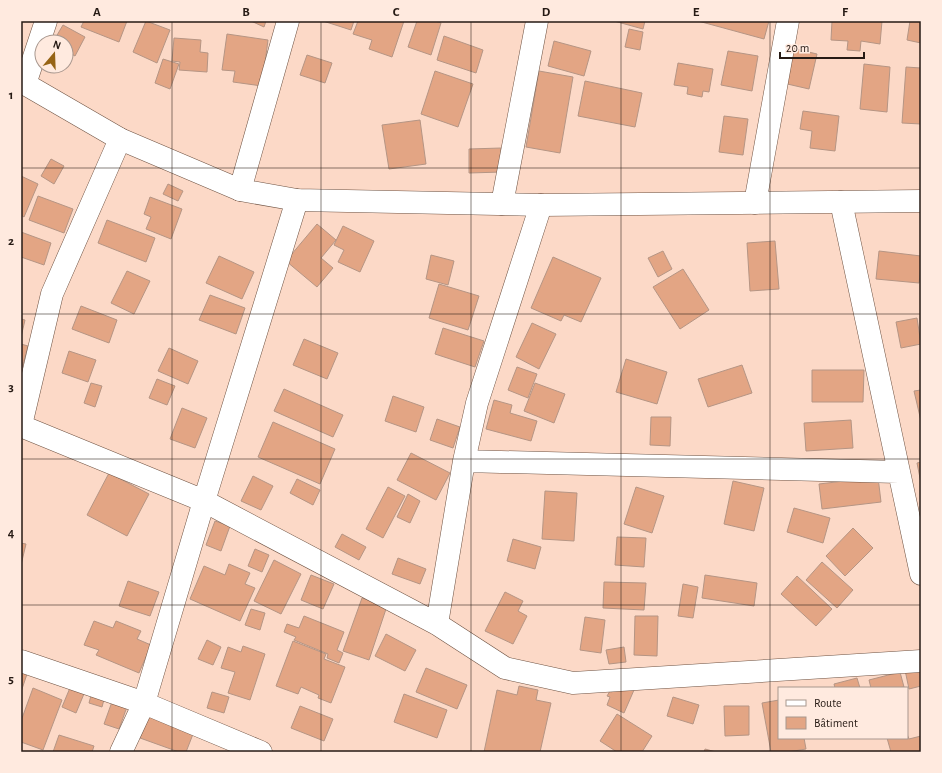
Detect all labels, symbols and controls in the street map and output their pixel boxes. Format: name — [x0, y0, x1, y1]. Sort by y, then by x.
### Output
text: A — [93, 6, 101, 19]
text: B — [242, 6, 250, 19]
text: C — [393, 6, 400, 19]
text: D — [542, 6, 551, 19]
text: E — [693, 6, 700, 19]
text: F — [842, 6, 849, 19]
north arrow — [34, 34, 74, 74]
scale bar — [780, 34, 864, 60]
text: N — [52, 39, 63, 51]
text: 20 m — [786, 42, 809, 54]
text: 1 — [9, 89, 13, 102]
text: 2 — [8, 235, 14, 248]
text: 3 — [8, 381, 14, 394]
text: 4 — [8, 527, 15, 540]
text: 5 — [8, 673, 14, 686]
legend — [778, 687, 908, 739]
text: Route — [814, 697, 841, 709]
text: Bâtiment — [814, 717, 858, 729]

